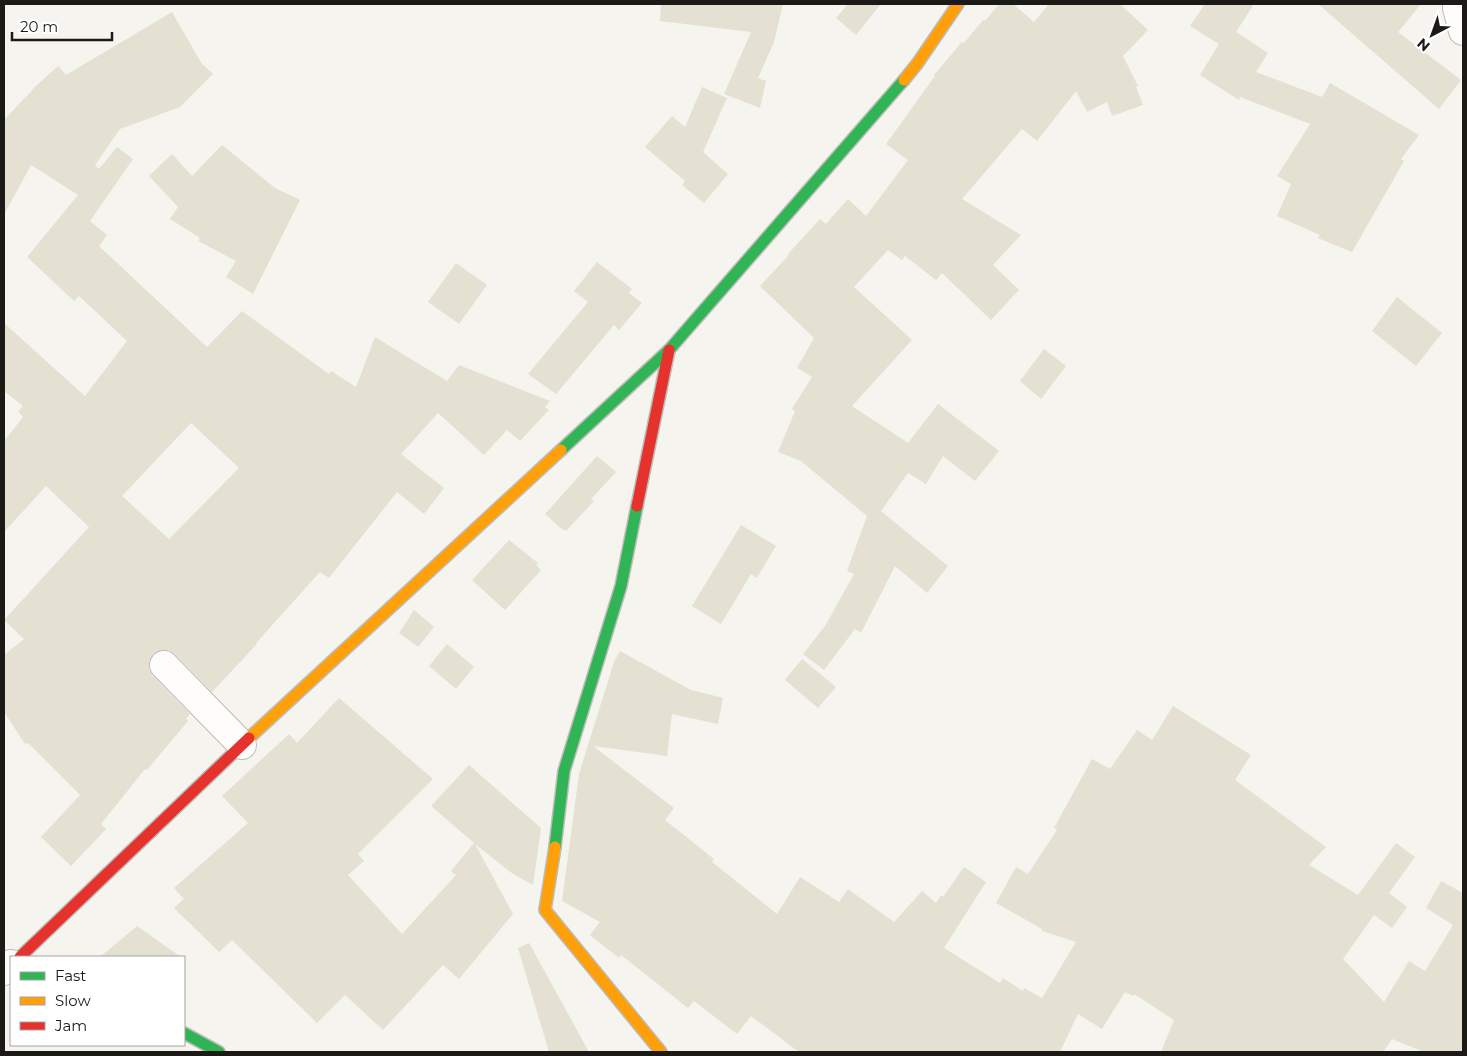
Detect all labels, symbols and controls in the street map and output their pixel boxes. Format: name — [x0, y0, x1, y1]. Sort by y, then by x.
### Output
scale bar — [12, 10, 112, 42]
north arrow — [1407, 10, 1457, 60]
text: 20 m — [20, 17, 58, 36]
text: N — [1413, 34, 1434, 55]
legend — [10, 956, 185, 1046]
text: Fast — [55, 966, 86, 985]
text: Slow — [55, 991, 91, 1010]
text: Jam — [54, 1016, 87, 1035]

